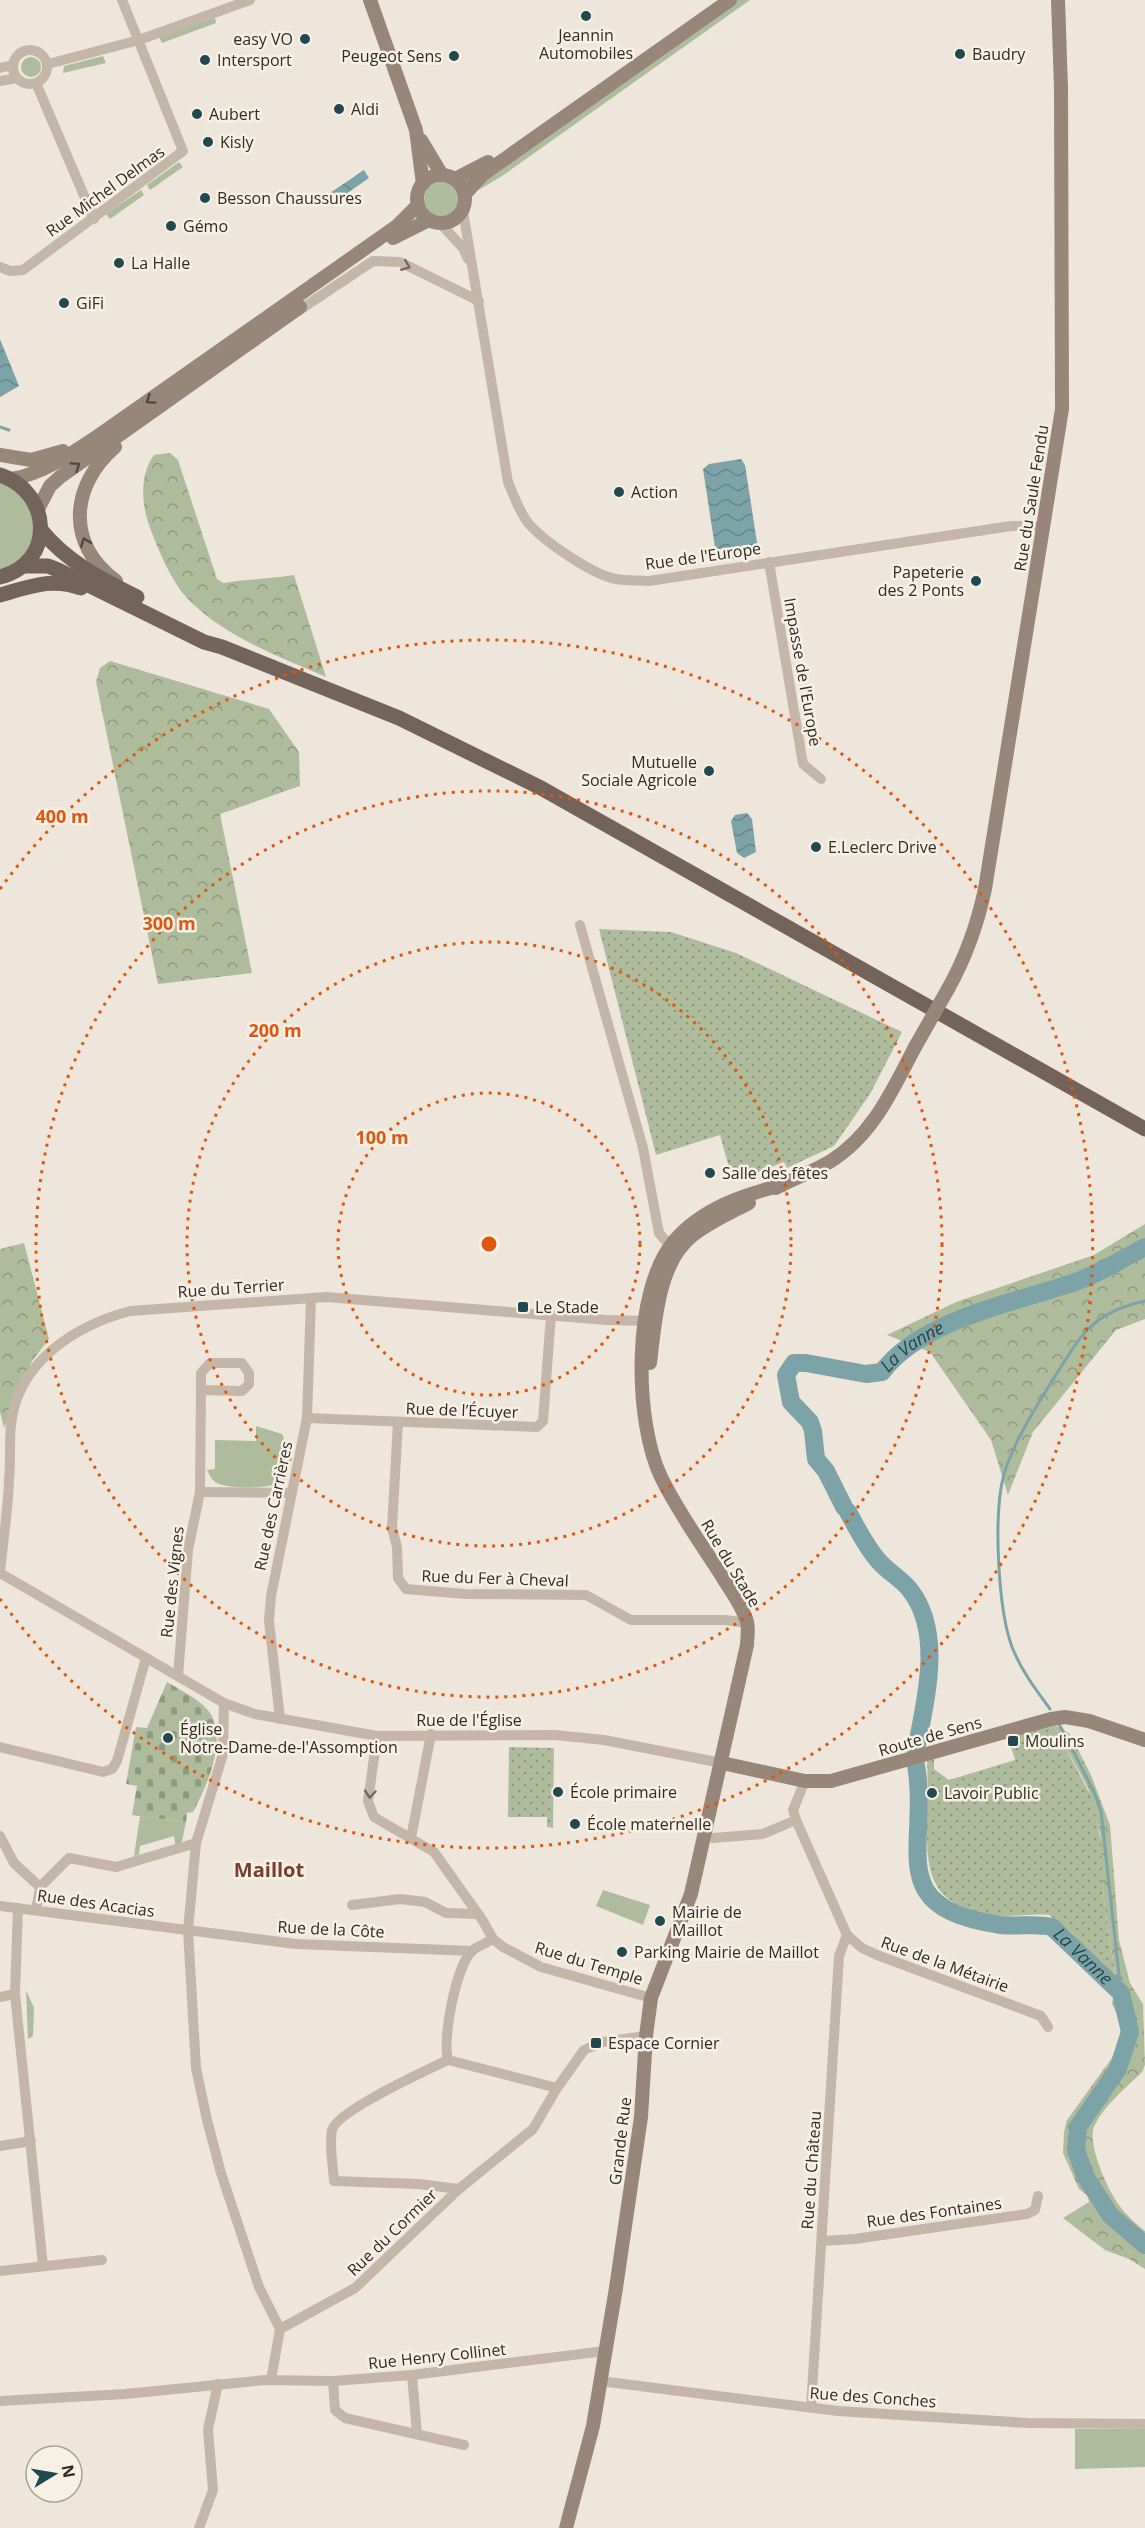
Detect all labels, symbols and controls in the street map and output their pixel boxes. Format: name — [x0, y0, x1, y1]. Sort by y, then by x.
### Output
marker: Jeannin Automobiles — [579, 9, 593, 23]
place label: Jeannin Automobiles — [539, 24, 633, 64]
place label: easy VO — [233, 28, 293, 50]
marker: easy VO — [298, 32, 312, 46]
place label: Baudry — [972, 43, 1026, 65]
place label: Peugeot Sens — [341, 45, 442, 67]
marker: Baudry — [953, 47, 967, 61]
place label: Intersport — [217, 49, 292, 71]
marker: Peugeot Sens — [447, 49, 461, 63]
marker: Intersport — [198, 53, 212, 67]
place label: Aldi — [351, 98, 379, 120]
marker: Aldi — [332, 102, 346, 116]
place label: Aubert — [209, 103, 260, 125]
marker: Aubert — [190, 107, 204, 121]
place label: Kisly — [220, 131, 255, 153]
marker: Kisly — [201, 135, 215, 149]
street label: Rue Michel Delmas — [41, 140, 169, 242]
place label: Besson Chaussures — [217, 187, 362, 209]
marker: Besson Chaussures — [198, 191, 212, 205]
place label: Gémo — [183, 215, 228, 237]
marker: Gémo — [164, 219, 178, 233]
place label: La Halle — [131, 252, 190, 274]
marker: La Halle — [112, 256, 126, 270]
one-way arrow — [399, 259, 410, 271]
place label: GiFi — [76, 292, 104, 314]
marker: GiFi — [57, 296, 71, 310]
one-way arrow — [146, 393, 157, 404]
street label: Rue du Saule Fendu — [1009, 423, 1053, 573]
one-way arrow — [69, 462, 80, 473]
place label: Action — [631, 481, 678, 503]
marker: Action — [612, 485, 626, 499]
one-way arrow — [80, 537, 92, 548]
street label: Rue de l'Europe — [644, 537, 762, 575]
place label: Papeterie des 2 Ponts — [878, 561, 964, 601]
marker: Papeterie des 2 Ponts — [969, 574, 983, 588]
street label: Impasse de l'Europe — [779, 596, 827, 748]
place label: Mutuelle Sociale Agricole — [581, 751, 697, 791]
marker: Mutuelle Sociale Agricole — [702, 764, 716, 778]
text: 400 m — [35, 804, 89, 828]
place label: E.Leclerc Drive — [828, 836, 937, 858]
marker: E.Leclerc Drive — [809, 840, 823, 854]
text: 300 m — [142, 911, 196, 935]
text: 200 m — [248, 1018, 302, 1042]
text: 100 m — [355, 1125, 409, 1149]
place label: Salle des fêtes — [722, 1162, 828, 1184]
marker: Salle des fêtes — [703, 1166, 717, 1180]
centre of rings — [479, 1234, 499, 1254]
street label: Rue du Terrier — [177, 1273, 286, 1303]
place label: Le Stade — [535, 1296, 599, 1318]
marker: Le Stade — [516, 1300, 530, 1314]
water label: La Vanne — [874, 1315, 948, 1377]
street label: Rue de l’Écuyer — [405, 1397, 519, 1423]
street label: Rue des Carrières — [249, 1439, 297, 1573]
street label: Rue du Stade — [696, 1515, 766, 1611]
street label: Rue des Vignes — [155, 1525, 189, 1639]
street label: Rue du Fer à Cheval — [421, 1564, 569, 1592]
street label: Rue de l'Église — [416, 1709, 522, 1731]
street label: Route de Sens — [876, 1711, 984, 1761]
place label: Église Notre-Dame-de-l'Assomption — [180, 1718, 398, 1758]
place label: Moulins — [1025, 1730, 1084, 1752]
marker: Église Notre-Dame-de-l'Assomption — [161, 1731, 175, 1745]
marker: Moulins — [1006, 1734, 1020, 1748]
place label: École primaire — [570, 1781, 677, 1803]
place label: Lavoir Public — [944, 1782, 1039, 1804]
marker: École primaire — [551, 1785, 565, 1799]
marker: Lavoir Public — [925, 1786, 939, 1800]
one-way arrow — [363, 1789, 376, 1798]
place label: École maternelle — [587, 1813, 711, 1835]
marker: École maternelle — [568, 1817, 582, 1831]
district label: Maillot — [234, 1856, 304, 1883]
street label: Rue des Acacias — [36, 1884, 156, 1922]
place label: Mairie de Maillot — [672, 1901, 742, 1941]
marker: Mairie de Maillot — [653, 1914, 667, 1928]
street label: Rue de la Côte — [277, 1915, 385, 1943]
water label: La Vanne — [1049, 1922, 1118, 1990]
street label: Rue de la Métairie — [878, 1931, 1012, 1997]
street label: Rue du Temple — [532, 1936, 646, 1990]
place label: Parking Mairie de Maillot — [634, 1941, 819, 1963]
marker: Parking Mairie de Maillot — [615, 1945, 629, 1959]
place label: Espace Cornier — [608, 2032, 720, 2054]
marker: Espace Cornier — [589, 2036, 603, 2050]
street label: Grande Rue — [604, 2096, 636, 2186]
street label: Rue du Château — [796, 2110, 826, 2230]
street label: Rue du Cormier — [342, 2183, 442, 2281]
street label: Rue des Fontaines — [865, 2192, 1003, 2232]
street label: Rue Henry Collinet — [367, 2338, 507, 2374]
street label: Rue des Conches — [809, 2382, 937, 2412]
north arrow — [24, 2444, 84, 2504]
text: N — [57, 2463, 81, 2480]

